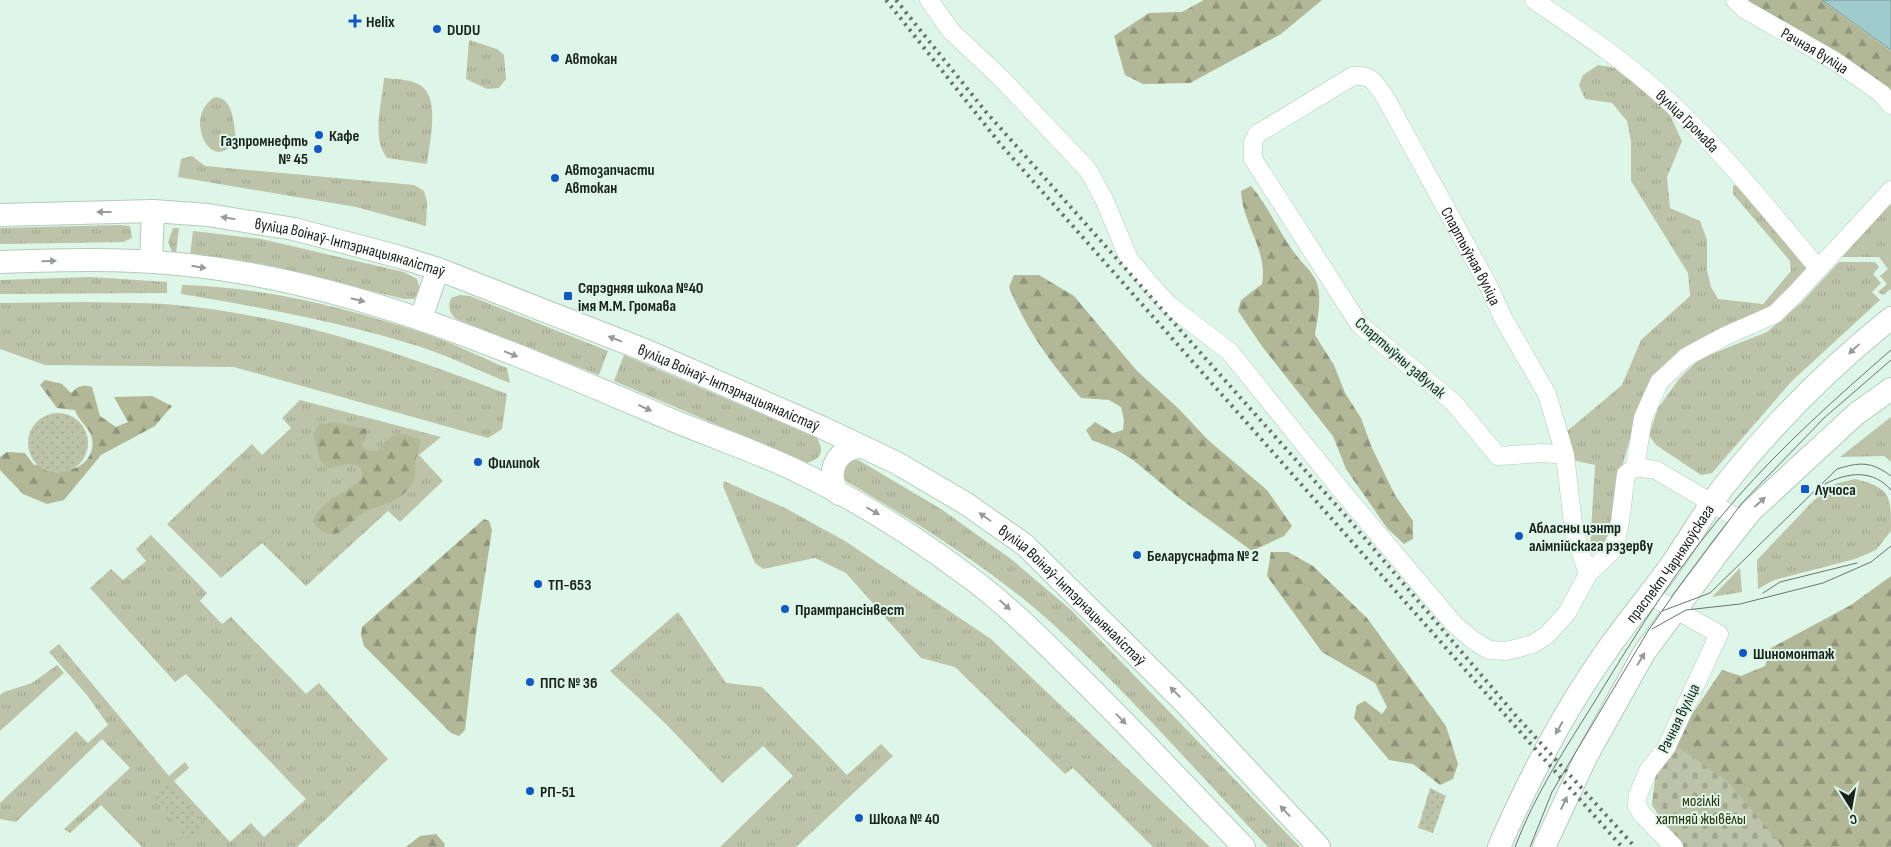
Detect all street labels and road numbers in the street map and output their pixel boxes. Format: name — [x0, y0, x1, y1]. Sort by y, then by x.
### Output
street label: Рачная вуліца — [1777, 24, 1852, 79]
street label: вуліца Громава — [1651, 86, 1723, 157]
street label: Спартыўная вуліца — [1436, 204, 1504, 309]
street label: вуліца Воінаў-Інтэрнацыяналістаў — [253, 215, 448, 282]
street label: Спартыўны завулак — [1351, 314, 1450, 403]
street label: вуліца Воінаў-Інтэрнацыяналістаў — [635, 340, 822, 436]
street label: праспект Чарняхоўскага — [1622, 501, 1719, 627]
street label: вуліца Воінаў-Інтэрнацыяналістаў — [994, 521, 1149, 670]
street label: Рачная вуліца — [1654, 681, 1704, 757]

